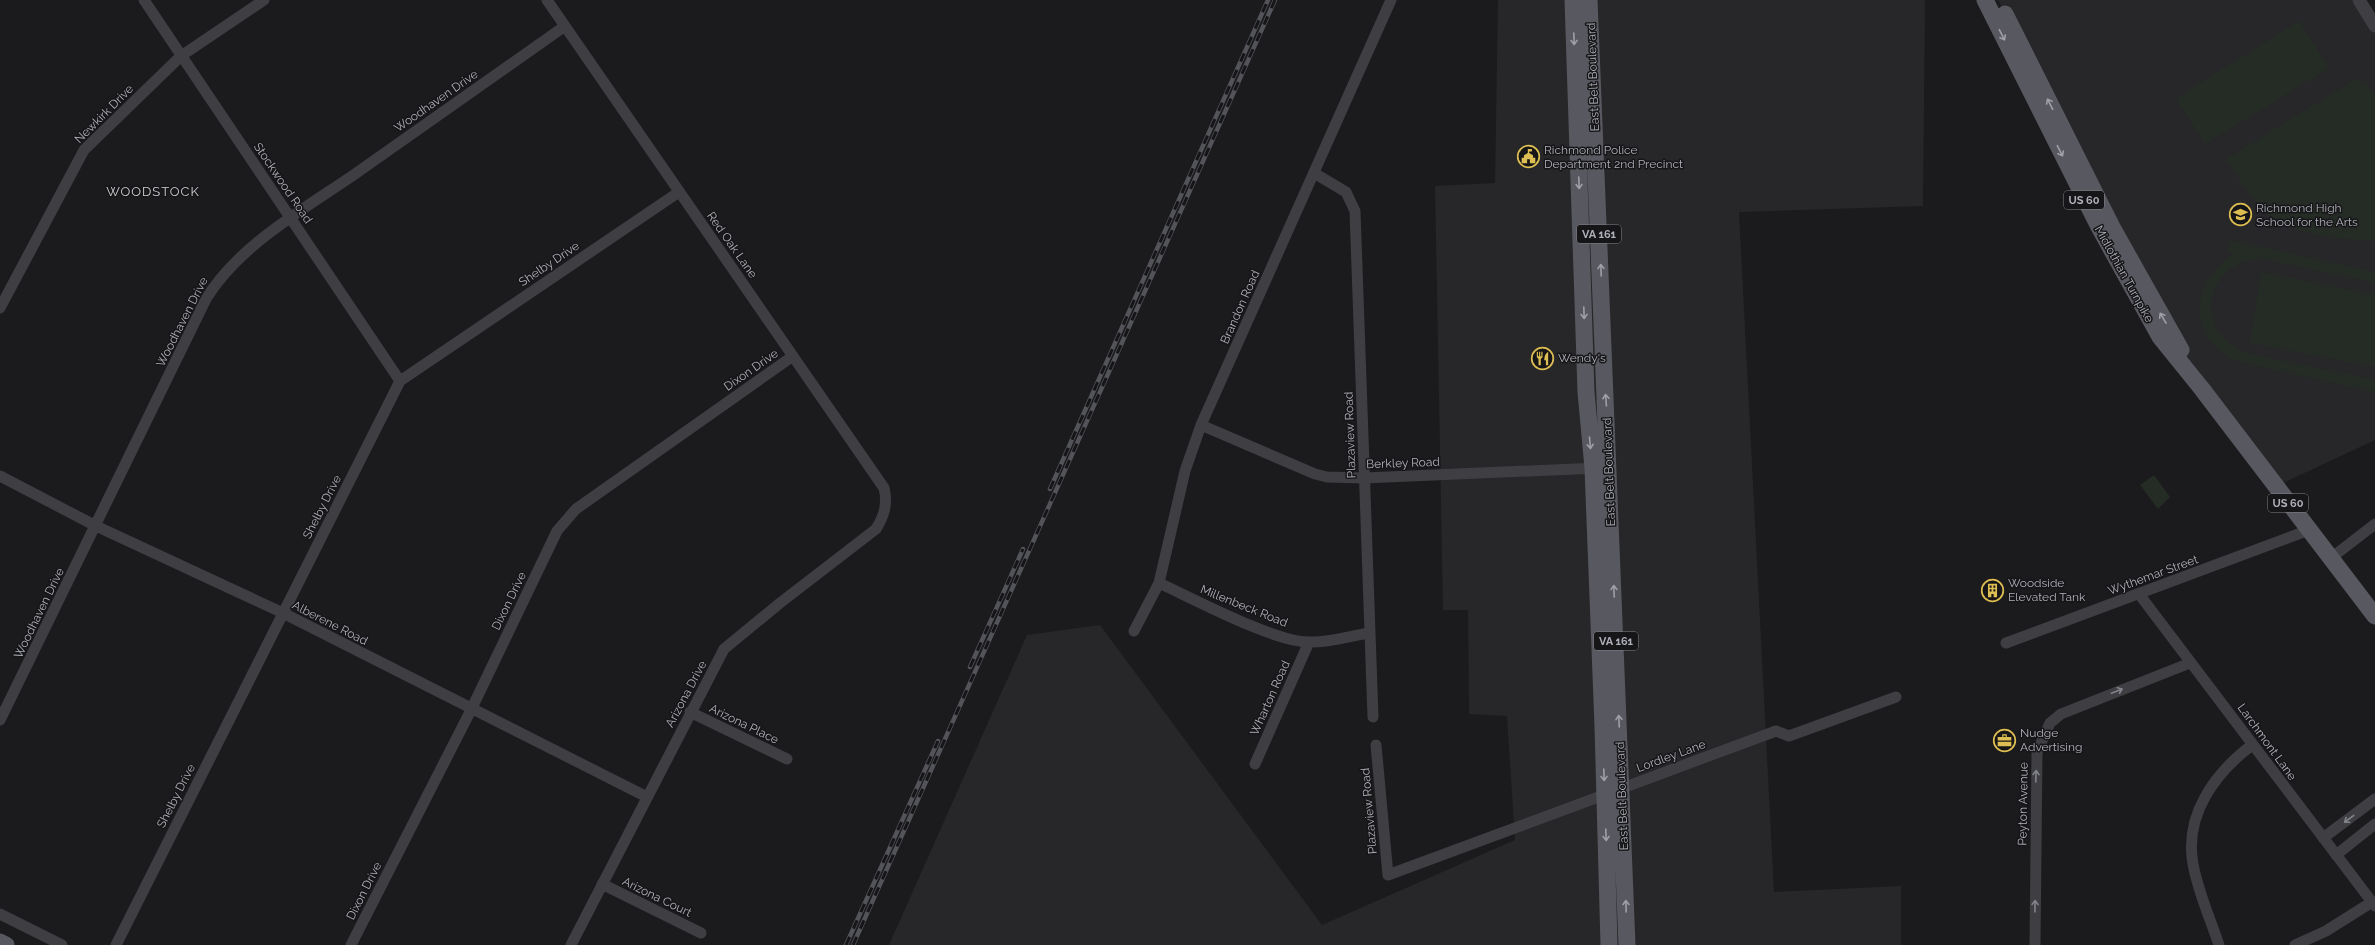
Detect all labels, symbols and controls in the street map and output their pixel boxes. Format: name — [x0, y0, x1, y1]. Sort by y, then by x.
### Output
street label: East Belt Boulevard — [1584, 22, 1602, 132]
one-way arrow — [1999, 29, 2006, 41]
one-way arrow — [1571, 32, 1578, 45]
street label: Woodhaven Drive — [392, 67, 480, 135]
street label: Newkirk Drive — [72, 82, 136, 146]
one-way arrow — [2046, 98, 2053, 110]
street label: Stockwood Road — [251, 140, 315, 226]
place label: Richmond Police Department 2nd Precinct — [1544, 143, 1683, 171]
public building icon: Richmond Police Department 2nd Precinct — [1515, 144, 1541, 170]
one-way arrow — [2057, 145, 2064, 157]
one-way arrow — [1575, 176, 1583, 189]
district label: WOODSTOCK — [106, 184, 200, 199]
road number: US 60 — [2064, 191, 2104, 209]
place label: Richmond High School for the Arts — [2256, 201, 2358, 229]
school or university icon: Richmond High School for the Arts — [2228, 202, 2254, 228]
street label: Red Oak Lane — [704, 209, 760, 281]
street label: Midlothian Turnpike — [2092, 223, 2156, 325]
road number: VA 161 — [1577, 225, 1621, 243]
street label: Shelby Drive — [516, 239, 582, 289]
one-way arrow — [1597, 264, 1605, 277]
street label: Brandon Road — [1218, 268, 1262, 346]
street label: Woodhaven Drive — [153, 275, 211, 369]
one-way arrow — [1580, 306, 1587, 319]
one-way arrow — [2158, 312, 2166, 324]
restaurant icon: Wendy's — [1529, 345, 1555, 371]
street label: Dixon Drive — [721, 346, 781, 394]
place label: Wendy's — [1558, 351, 1606, 365]
street label: Plazaview Road — [1341, 391, 1359, 479]
one-way arrow — [1602, 394, 1609, 407]
street label: East Belt Boulevard — [1600, 417, 1618, 527]
one-way arrow — [1587, 436, 1594, 449]
street label: Berkley Road — [1366, 455, 1440, 471]
street label: Shelby Drive — [300, 473, 344, 541]
road number: US 60 — [2268, 494, 2308, 512]
street label: Wythemar Street — [2106, 552, 2200, 598]
street label: Woodhaven Drive — [11, 566, 67, 660]
street label: Dixon Drive — [489, 570, 529, 632]
place label: Woodside Elevated Tank — [2008, 576, 2086, 604]
building icon: Woodside Elevated Tank — [1979, 577, 2005, 603]
street label: Millenbeck Road — [1198, 582, 1290, 630]
one-way arrow — [1610, 585, 1618, 598]
street label: Alberene Road — [290, 598, 370, 648]
road number: VA 161 — [1594, 632, 1638, 650]
street label: Arizona Drive — [663, 658, 709, 730]
street label: Wharton Road — [1247, 659, 1293, 737]
one-way arrow — [2110, 687, 2122, 695]
street label: Arizona Place — [707, 701, 781, 747]
street label: Larchmont Lane — [2235, 701, 2299, 783]
one-way arrow — [1615, 715, 1623, 728]
place label: Nudge Advertising — [2020, 726, 2082, 754]
office icon: Nudge Advertising — [1991, 727, 2017, 753]
street label: Lordley Lane — [1635, 737, 1707, 775]
street label: East Belt Boulevard — [1613, 741, 1631, 851]
street label: Shelby Drive — [154, 762, 198, 830]
street label: Peyton Avenue — [2015, 762, 2031, 846]
street label: Plazaview Road — [1358, 767, 1380, 855]
one-way arrow — [1600, 768, 1608, 781]
one-way arrow — [2033, 770, 2040, 783]
one-way arrow — [2344, 814, 2355, 823]
one-way arrow — [1602, 828, 1610, 841]
street label: Dixon Drive — [344, 860, 384, 922]
street label: Arizona Court — [620, 874, 694, 920]
one-way arrow — [1622, 900, 1630, 913]
one-way arrow — [2031, 900, 2039, 913]

